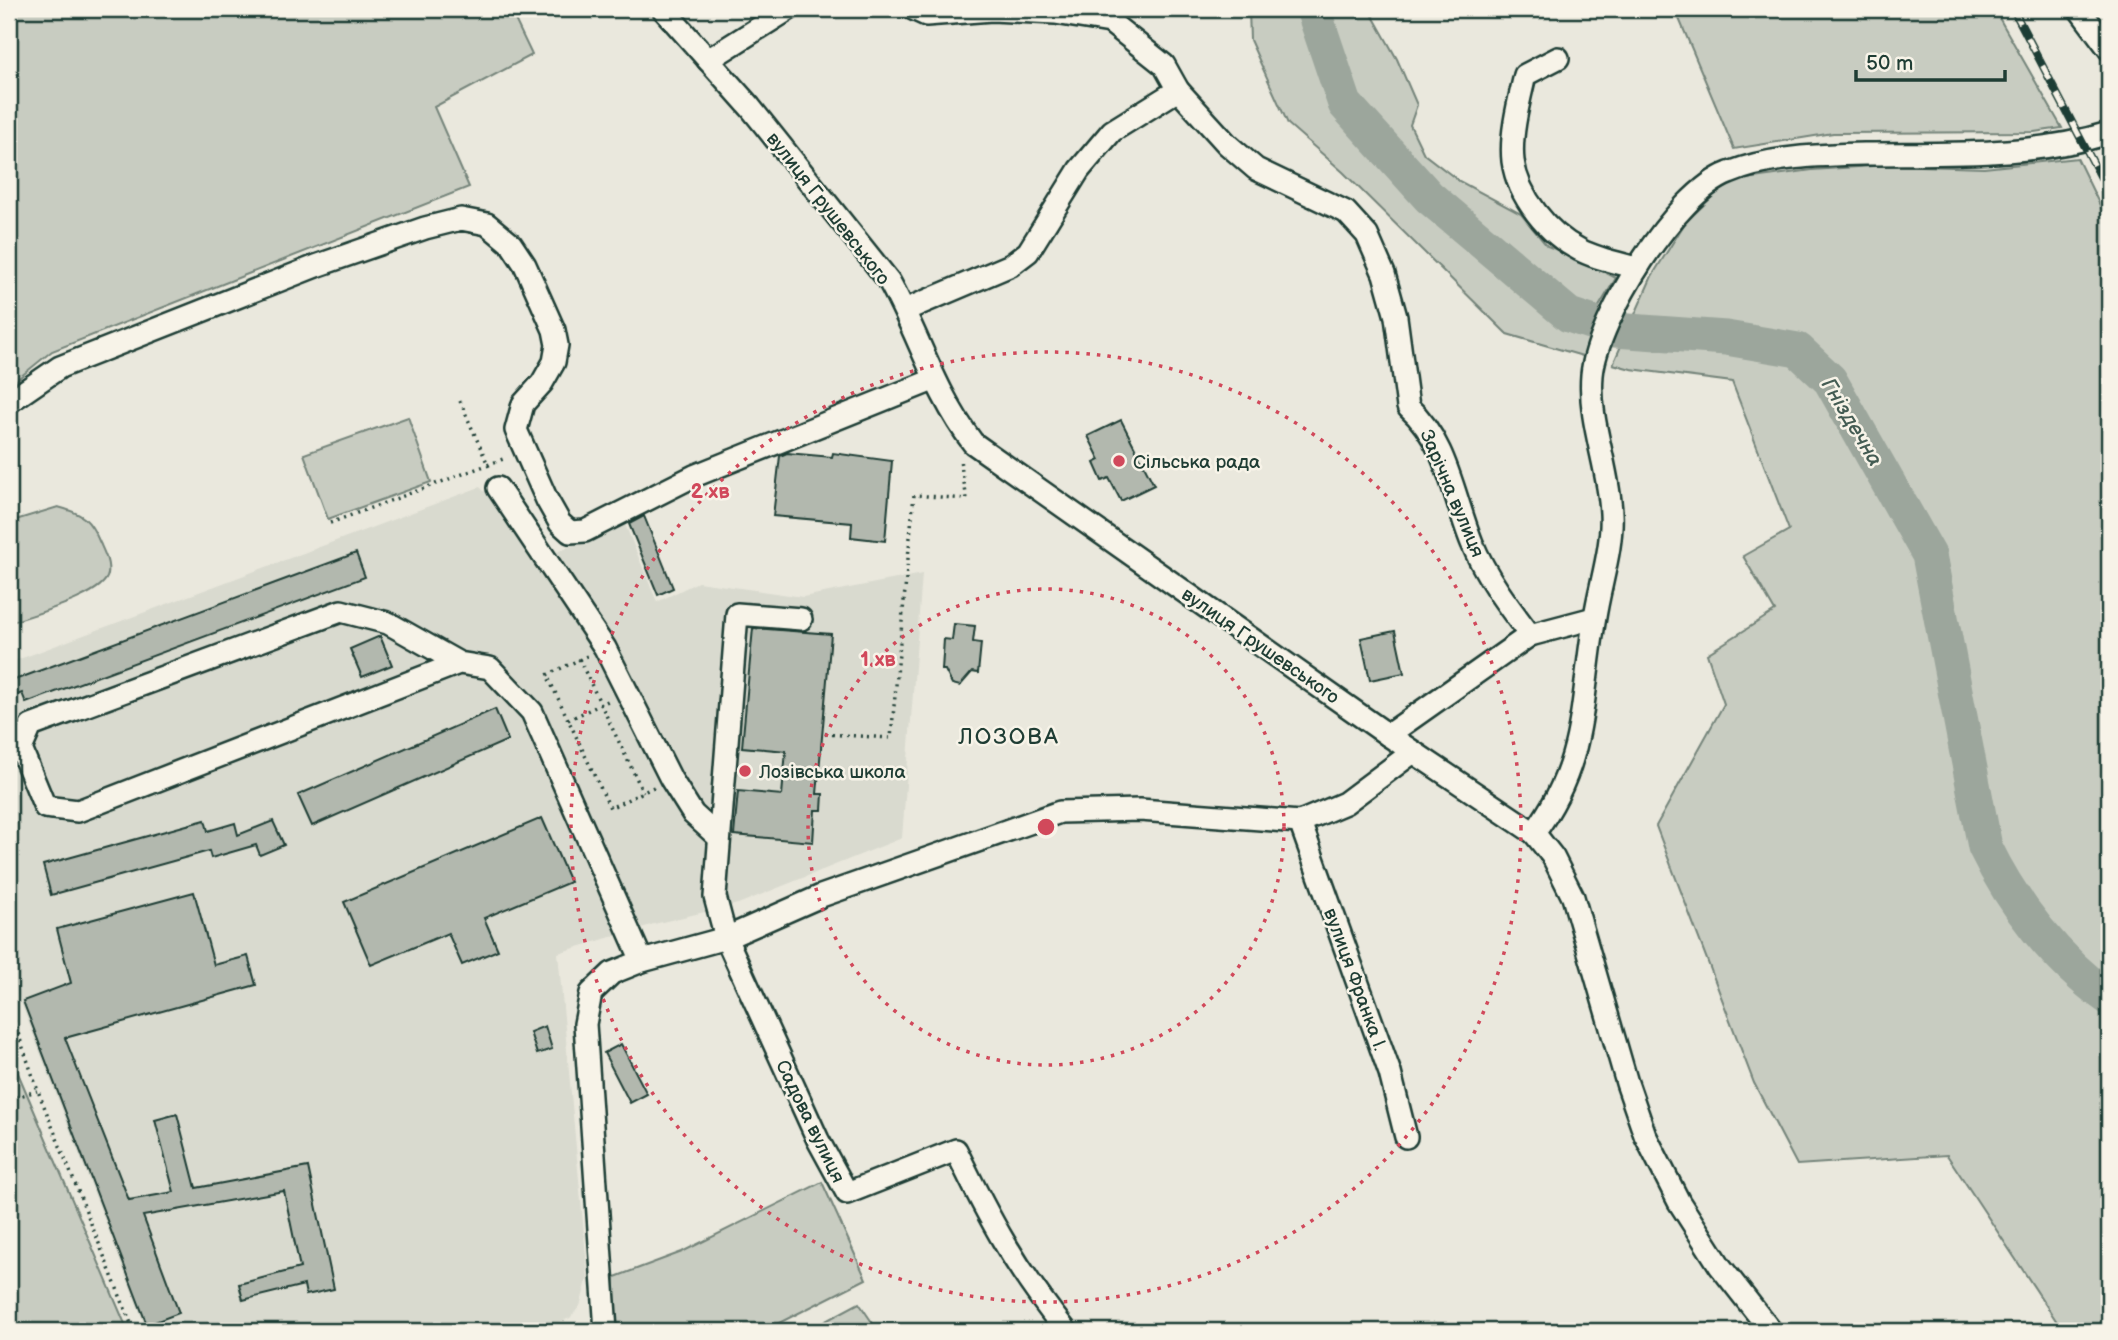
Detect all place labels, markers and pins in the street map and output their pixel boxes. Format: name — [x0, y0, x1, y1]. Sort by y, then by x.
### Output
place label: Сільська рада — [1133, 451, 1260, 474]
marker: Сільська рада — [1111, 453, 1127, 469]
place label: Лозівська школа — [758, 761, 906, 784]
marker: Лозівська школа — [737, 763, 753, 779]
centre of rings — [1034, 815, 1058, 839]

